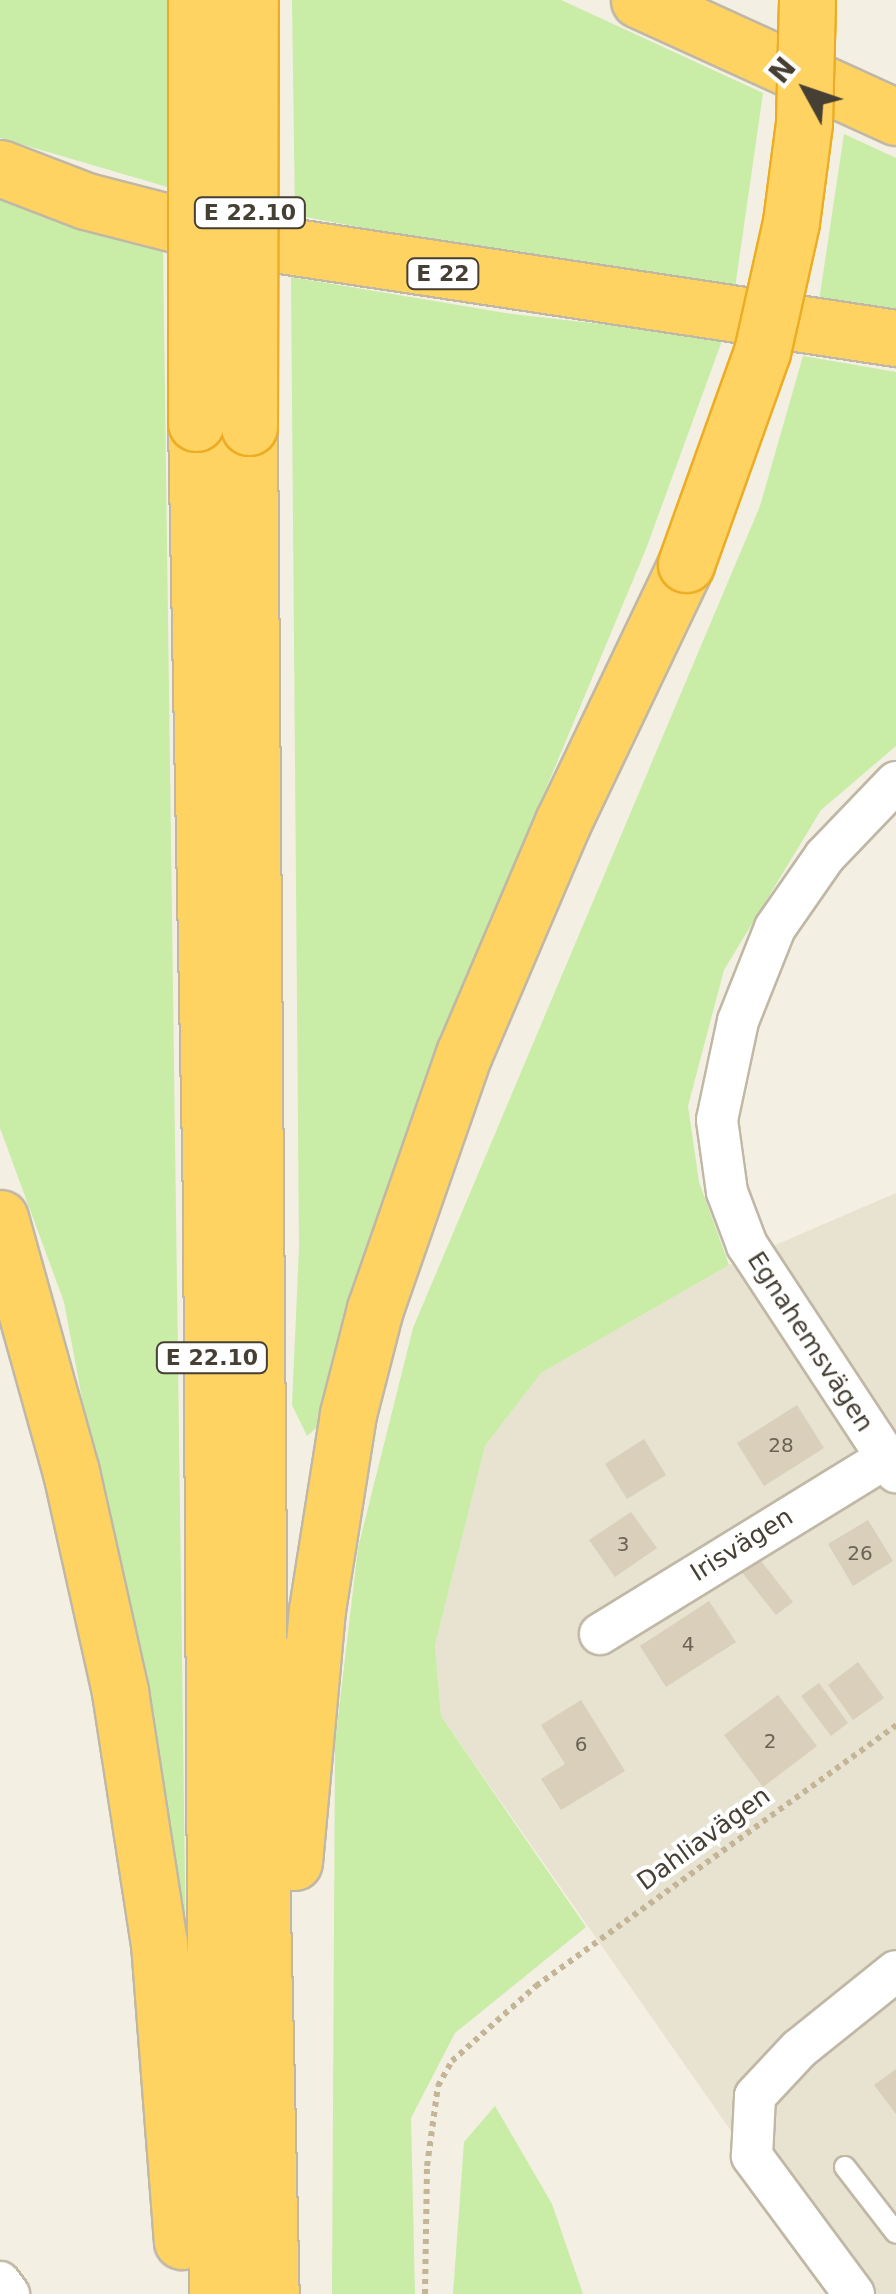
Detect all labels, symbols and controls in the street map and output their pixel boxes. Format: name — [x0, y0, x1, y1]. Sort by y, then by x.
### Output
north arrow — [756, 40, 856, 140]
text: N — [762, 51, 803, 90]
road number: E 22.10 — [192, 196, 308, 230]
road number: E 22 — [406, 257, 480, 291]
street label: Egnahemsvägen — [741, 1246, 879, 1438]
road number: E 22.10 — [154, 1341, 270, 1375]
house number: 28 — [768, 1433, 794, 1457]
street label: Irisvägen — [685, 1502, 799, 1588]
house number: 3 — [617, 1532, 629, 1556]
house number: 26 — [847, 1541, 873, 1565]
house number: 4 — [682, 1632, 694, 1656]
house number: 2 — [764, 1729, 776, 1753]
house number: 6 — [575, 1732, 587, 1756]
street label: Dahliavägen — [632, 1781, 776, 1897]

